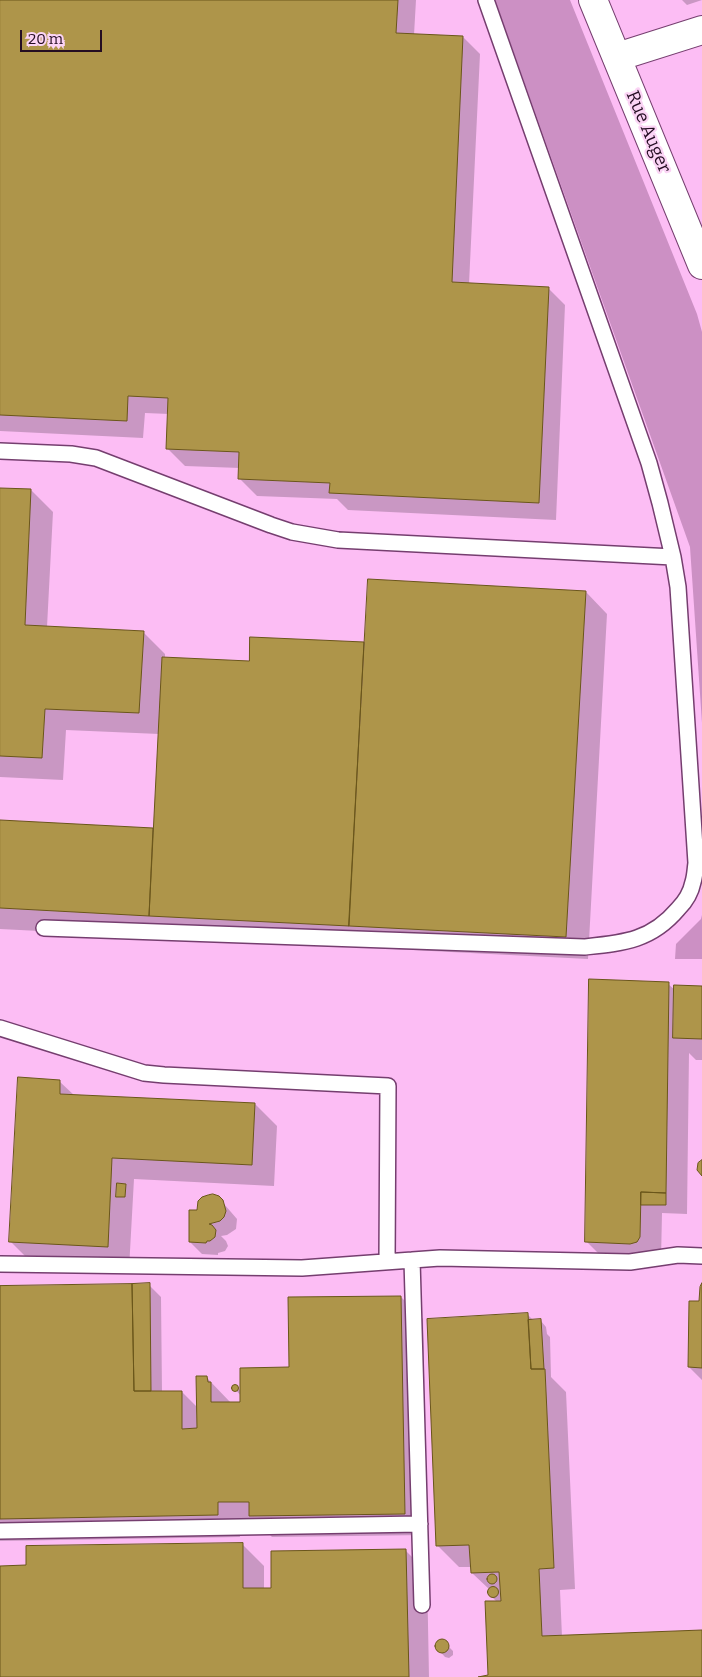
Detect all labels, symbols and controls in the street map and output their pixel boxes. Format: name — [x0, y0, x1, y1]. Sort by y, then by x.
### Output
scale bar — [22, 20, 105, 52]
text: 20 m — [28, 30, 63, 48]
street label: Rue Auger — [621, 88, 675, 176]

